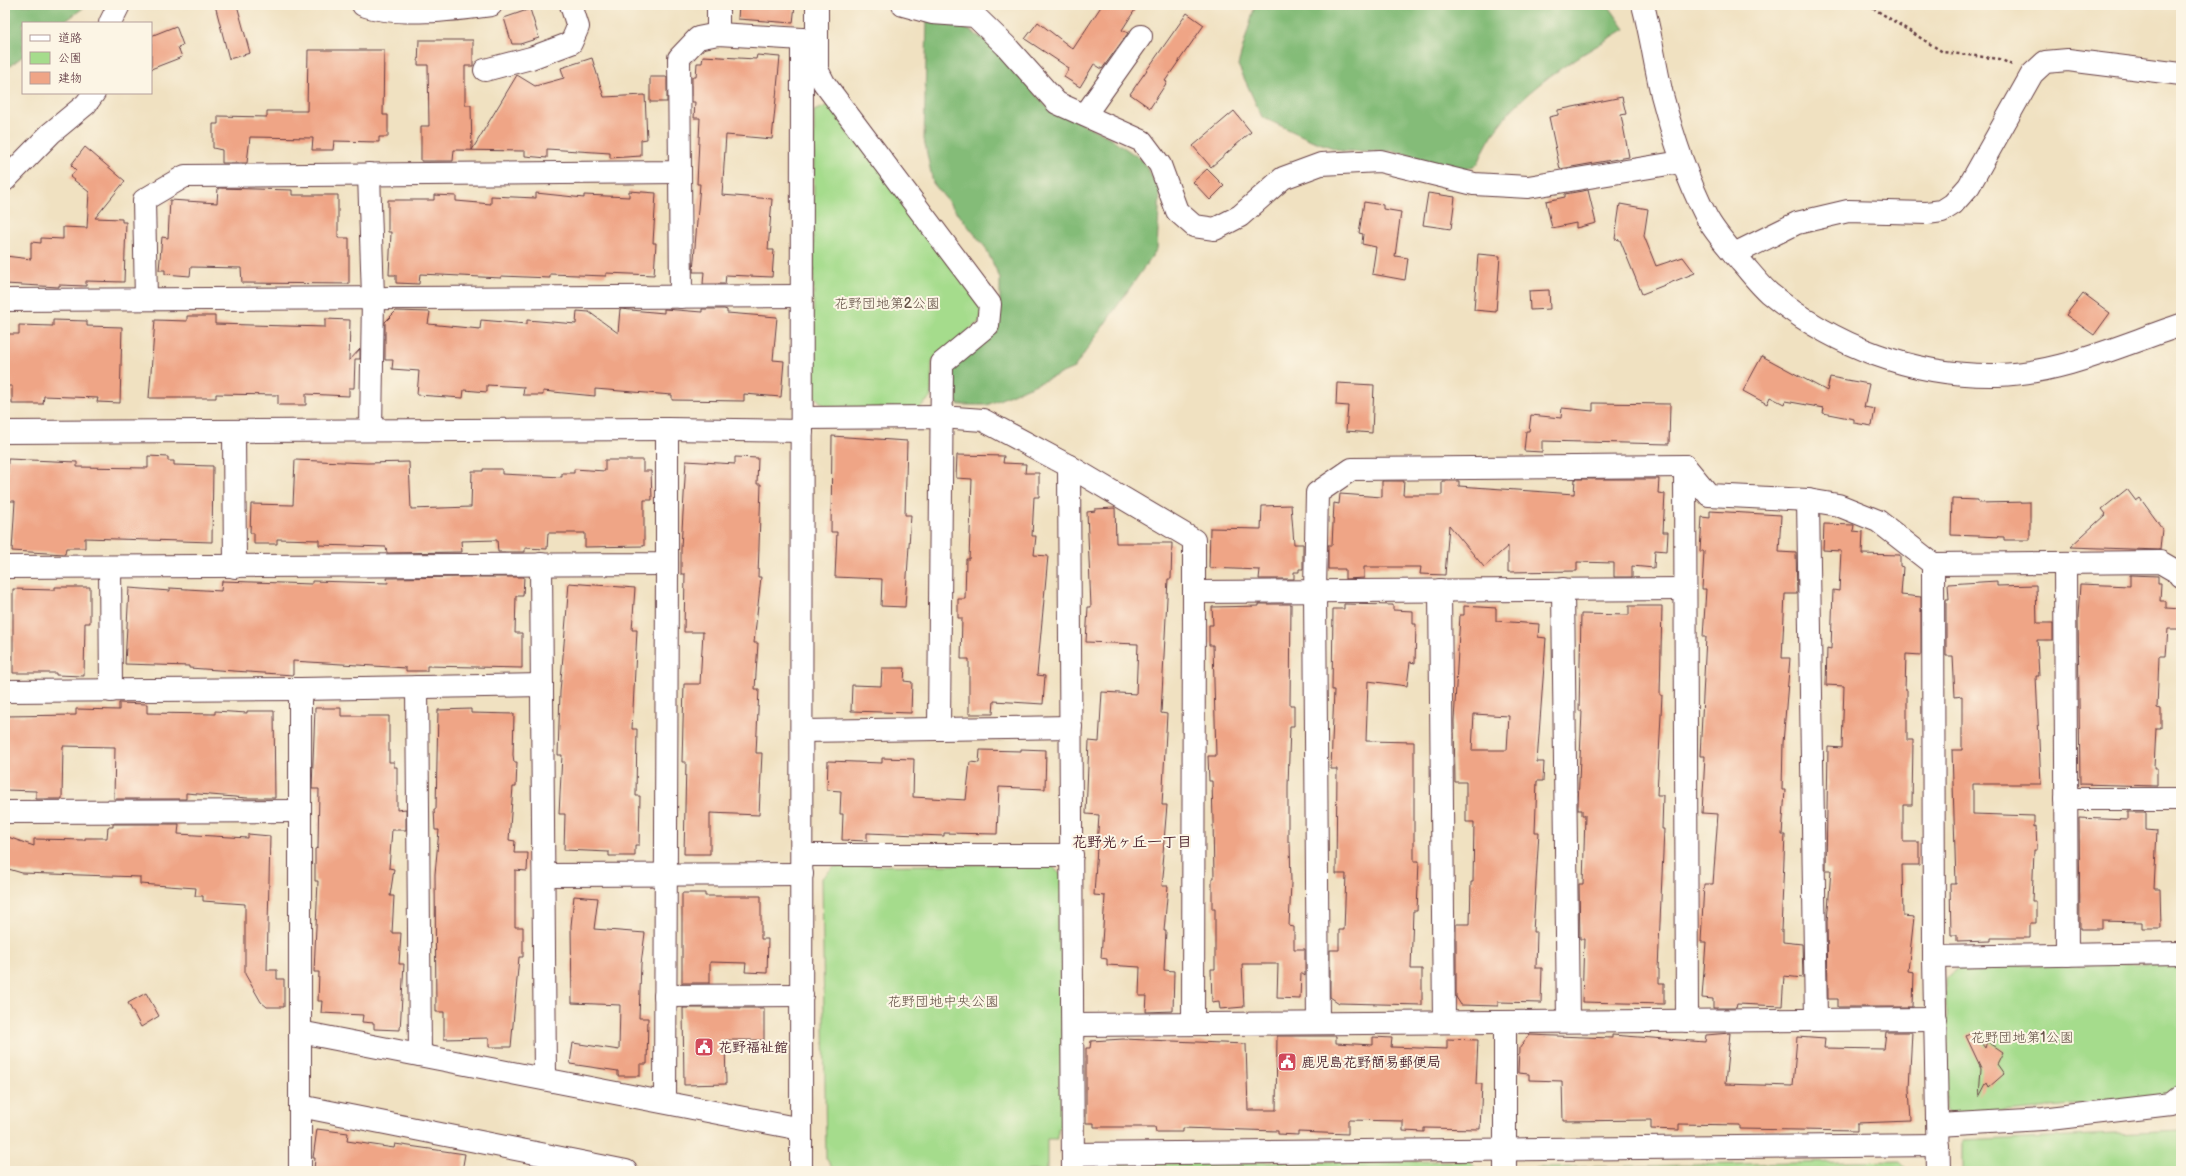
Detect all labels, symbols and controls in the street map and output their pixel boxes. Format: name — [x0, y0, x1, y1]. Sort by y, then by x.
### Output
legend — [22, 22, 152, 94]
text: 道路 — [58, 31, 82, 46]
text: 公園 — [58, 51, 82, 66]
text: 建物 — [58, 71, 82, 86]
park label: 花野団地第2公園 — [834, 295, 940, 312]
district label: 花野光ヶ丘一丁目 — [1072, 833, 1192, 852]
park label: 花野団地中央公園 — [887, 993, 999, 1010]
park label: 花野団地第1公園 — [1970, 1029, 2074, 1046]
public building icon: 花野福祉館 — [693, 1036, 715, 1058]
place label: 花野福祉館 — [718, 1039, 788, 1056]
public building icon: 鹿児島花野簡易郵便局 — [1276, 1051, 1298, 1073]
place label: 鹿児島花野簡易郵便局 — [1301, 1054, 1441, 1071]

